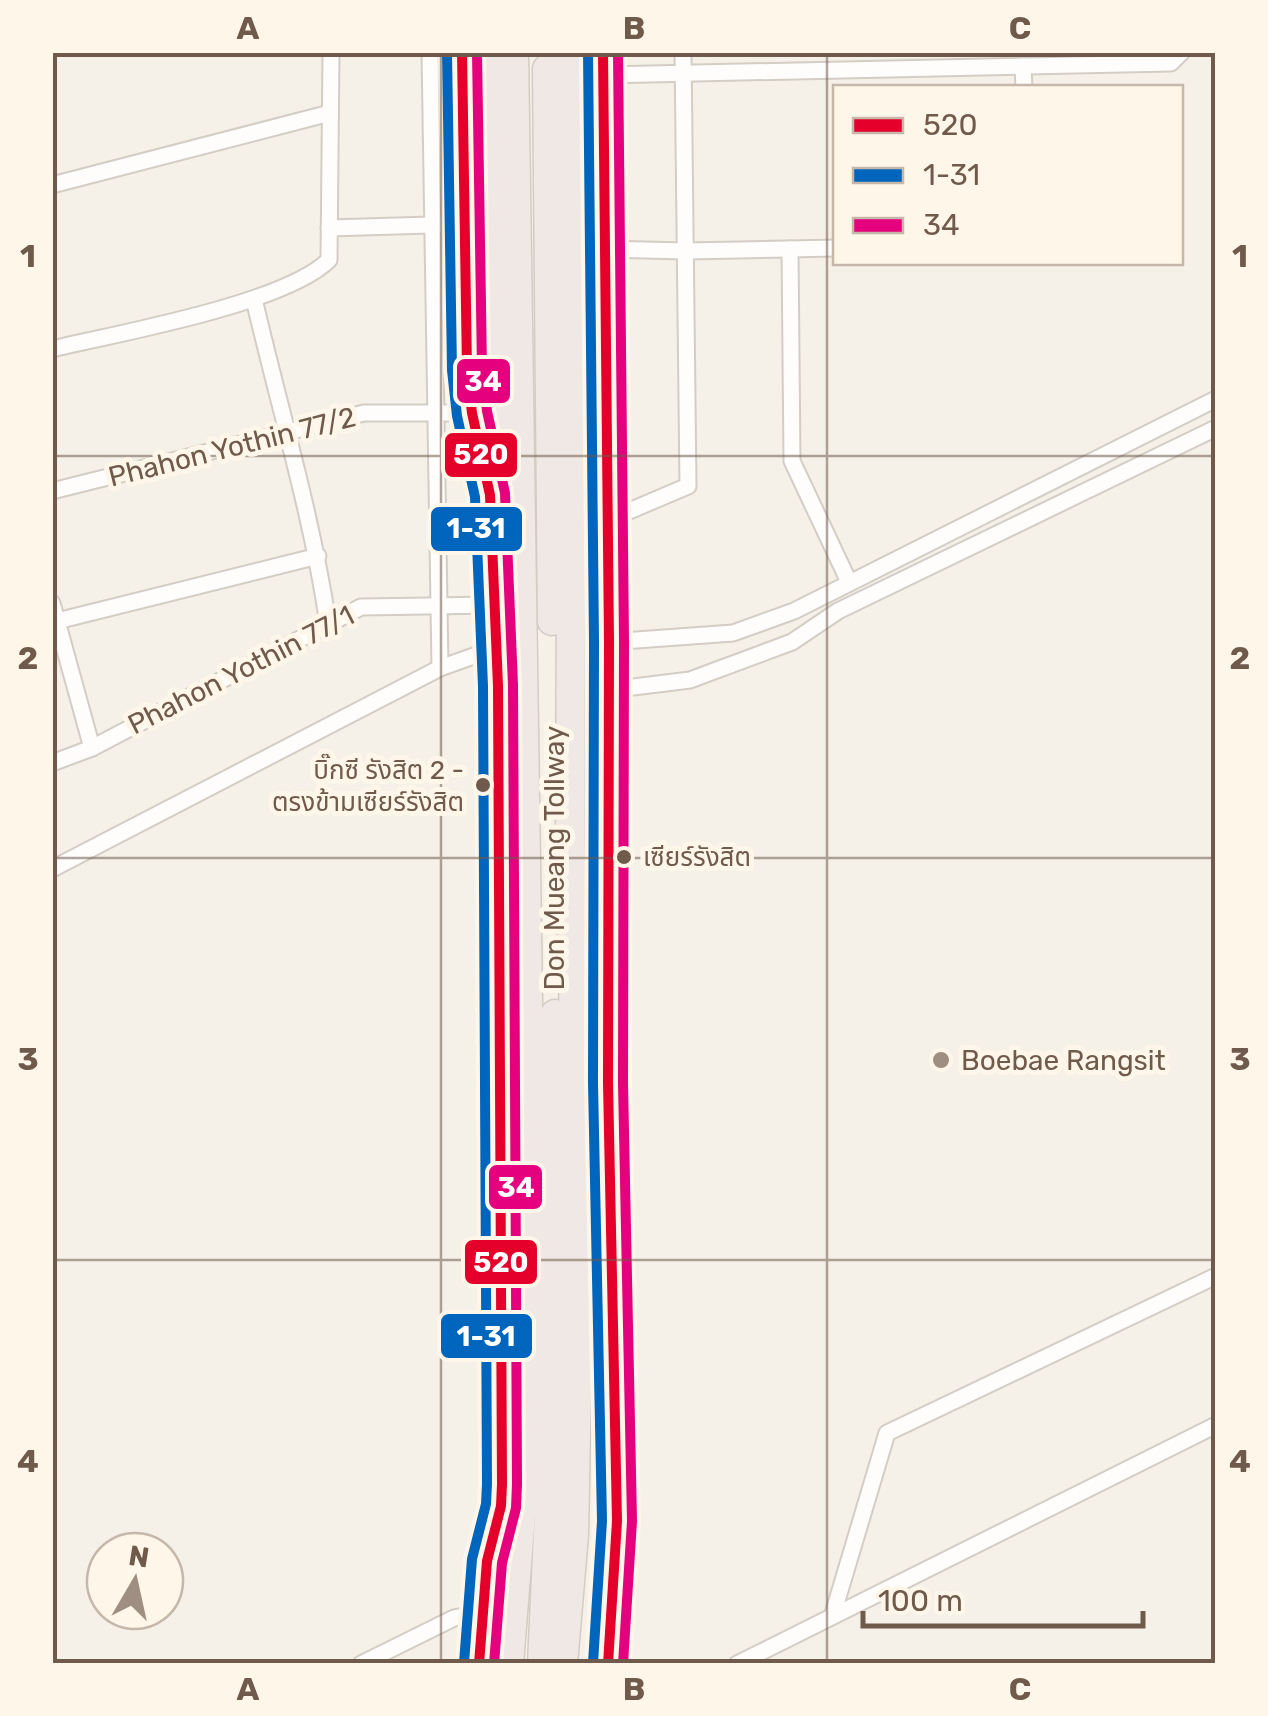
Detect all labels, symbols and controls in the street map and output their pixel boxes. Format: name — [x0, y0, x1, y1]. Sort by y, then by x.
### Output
text: A — [237, 9, 260, 47]
text: B — [623, 9, 645, 47]
text: C — [1009, 9, 1031, 47]
legend — [833, 85, 1183, 265]
text: 520 — [923, 107, 977, 143]
text: 1-31 — [923, 157, 980, 193]
text: 34 — [923, 207, 960, 243]
text: 1 — [20, 237, 36, 275]
text: 1 — [1232, 237, 1248, 275]
line badge: 34 — [455, 357, 512, 405]
text: 34 — [464, 365, 502, 398]
street label: Phahon Yothin 77/2 — [105, 400, 359, 494]
line badge: 520 — [443, 431, 519, 479]
text: 520 — [453, 438, 509, 471]
line badge: 1-31 — [429, 505, 524, 553]
text: 1-31 — [447, 512, 505, 545]
street label: Phahon Yothin 77/1 — [122, 599, 360, 741]
text: 2 — [18, 639, 38, 677]
text: 2 — [1230, 639, 1250, 677]
street label: Don Mueang Tollway — [538, 725, 571, 991]
place label: บิ๊กซี รังสิต 2 - ตรงข้ามเซียร์รังสิต — [272, 753, 464, 818]
marker: บิ๊กซี รังสิต 2 - ตรงข้ามเซียร์รังสิต — [473, 775, 493, 795]
place label: เซียร์รังสิต — [643, 842, 751, 873]
marker: เซียร์รังสิต — [614, 847, 634, 867]
text: 3 — [17, 1040, 39, 1078]
text: 3 — [1229, 1040, 1251, 1078]
place label: Boebae Rangsit — [961, 1044, 1166, 1077]
marker: Boebae Rangsit — [930, 1049, 952, 1071]
line badge: 34 — [487, 1163, 544, 1211]
text: 34 — [497, 1171, 535, 1204]
line badge: 520 — [463, 1238, 539, 1286]
text: 520 — [473, 1246, 529, 1279]
line badge: 1-31 — [439, 1312, 534, 1360]
text: 1-31 — [457, 1320, 515, 1353]
text: 4 — [17, 1442, 39, 1480]
text: 4 — [1229, 1442, 1251, 1480]
north arrow — [85, 1531, 185, 1631]
text: N — [126, 1539, 151, 1575]
scale bar — [863, 1566, 1143, 1628]
text: 100 m — [878, 1583, 963, 1619]
text: A — [237, 1670, 260, 1708]
text: B — [623, 1670, 645, 1708]
text: C — [1009, 1670, 1031, 1708]

